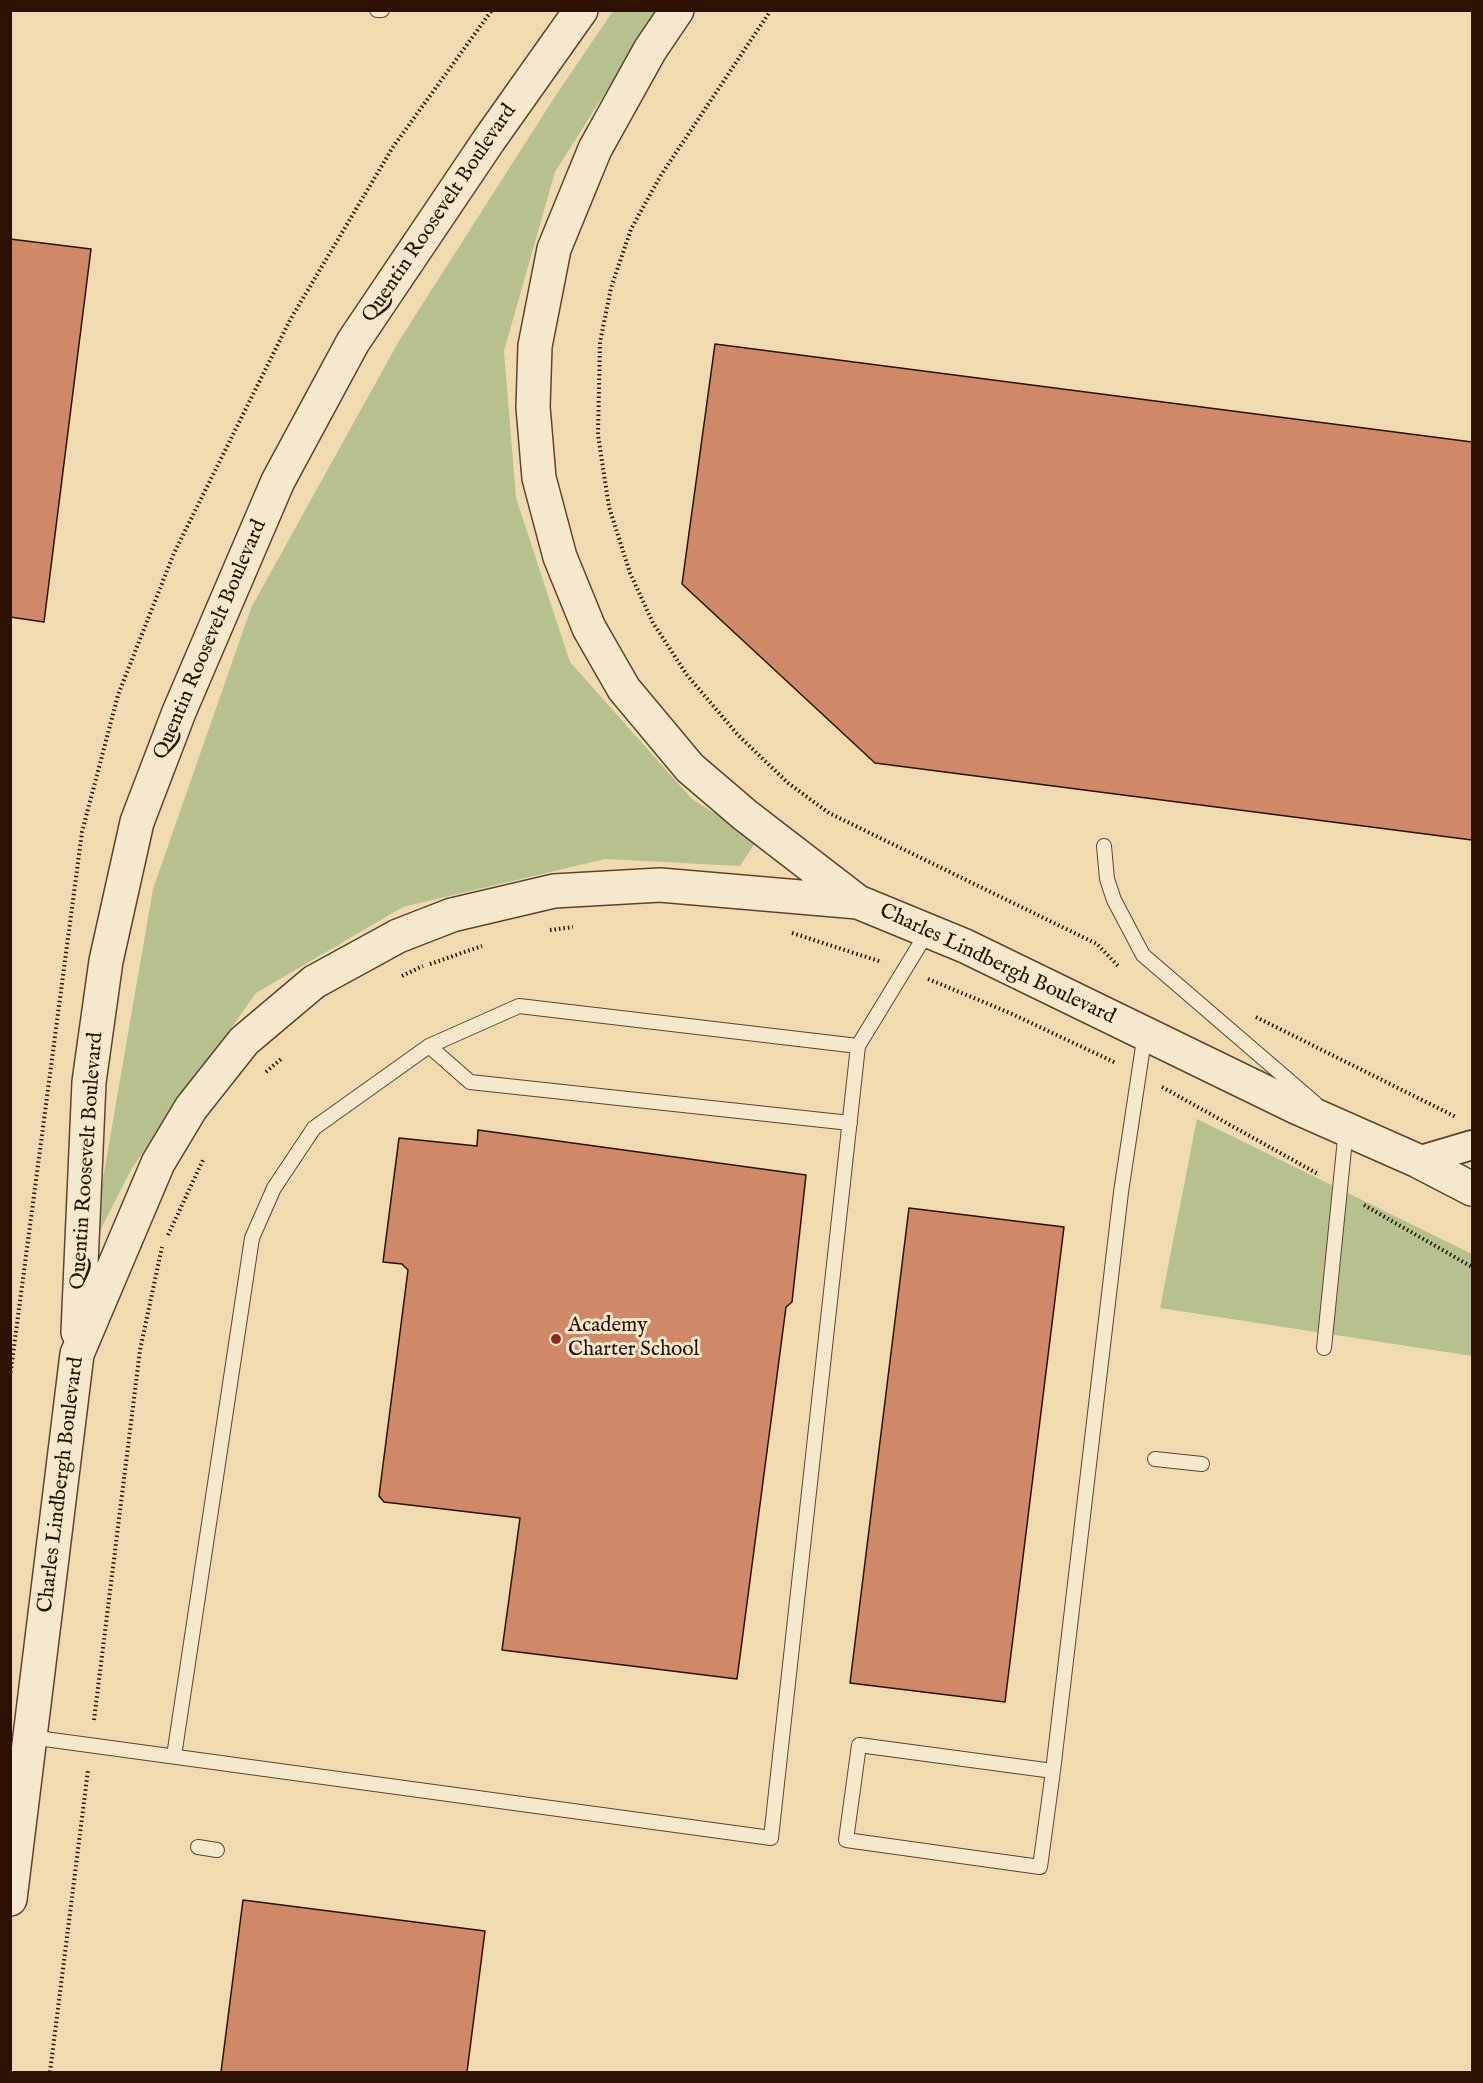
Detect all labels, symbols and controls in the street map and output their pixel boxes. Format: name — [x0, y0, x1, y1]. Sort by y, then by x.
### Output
street label: Quentin Roosevelt Boulevard — [357, 100, 523, 328]
street label: Quentin Roosevelt Boulevard — [149, 516, 273, 764]
street label: Charles Lindbergh Boulevard — [875, 899, 1119, 1031]
street label: Quentin Roosevelt Boulevard — [66, 1031, 110, 1291]
place label: Academy Charter School — [568, 1314, 699, 1364]
marker: Academy Charter School — [549, 1332, 563, 1346]
street label: Charles Lindbergh Boulevard — [34, 1356, 90, 1614]

